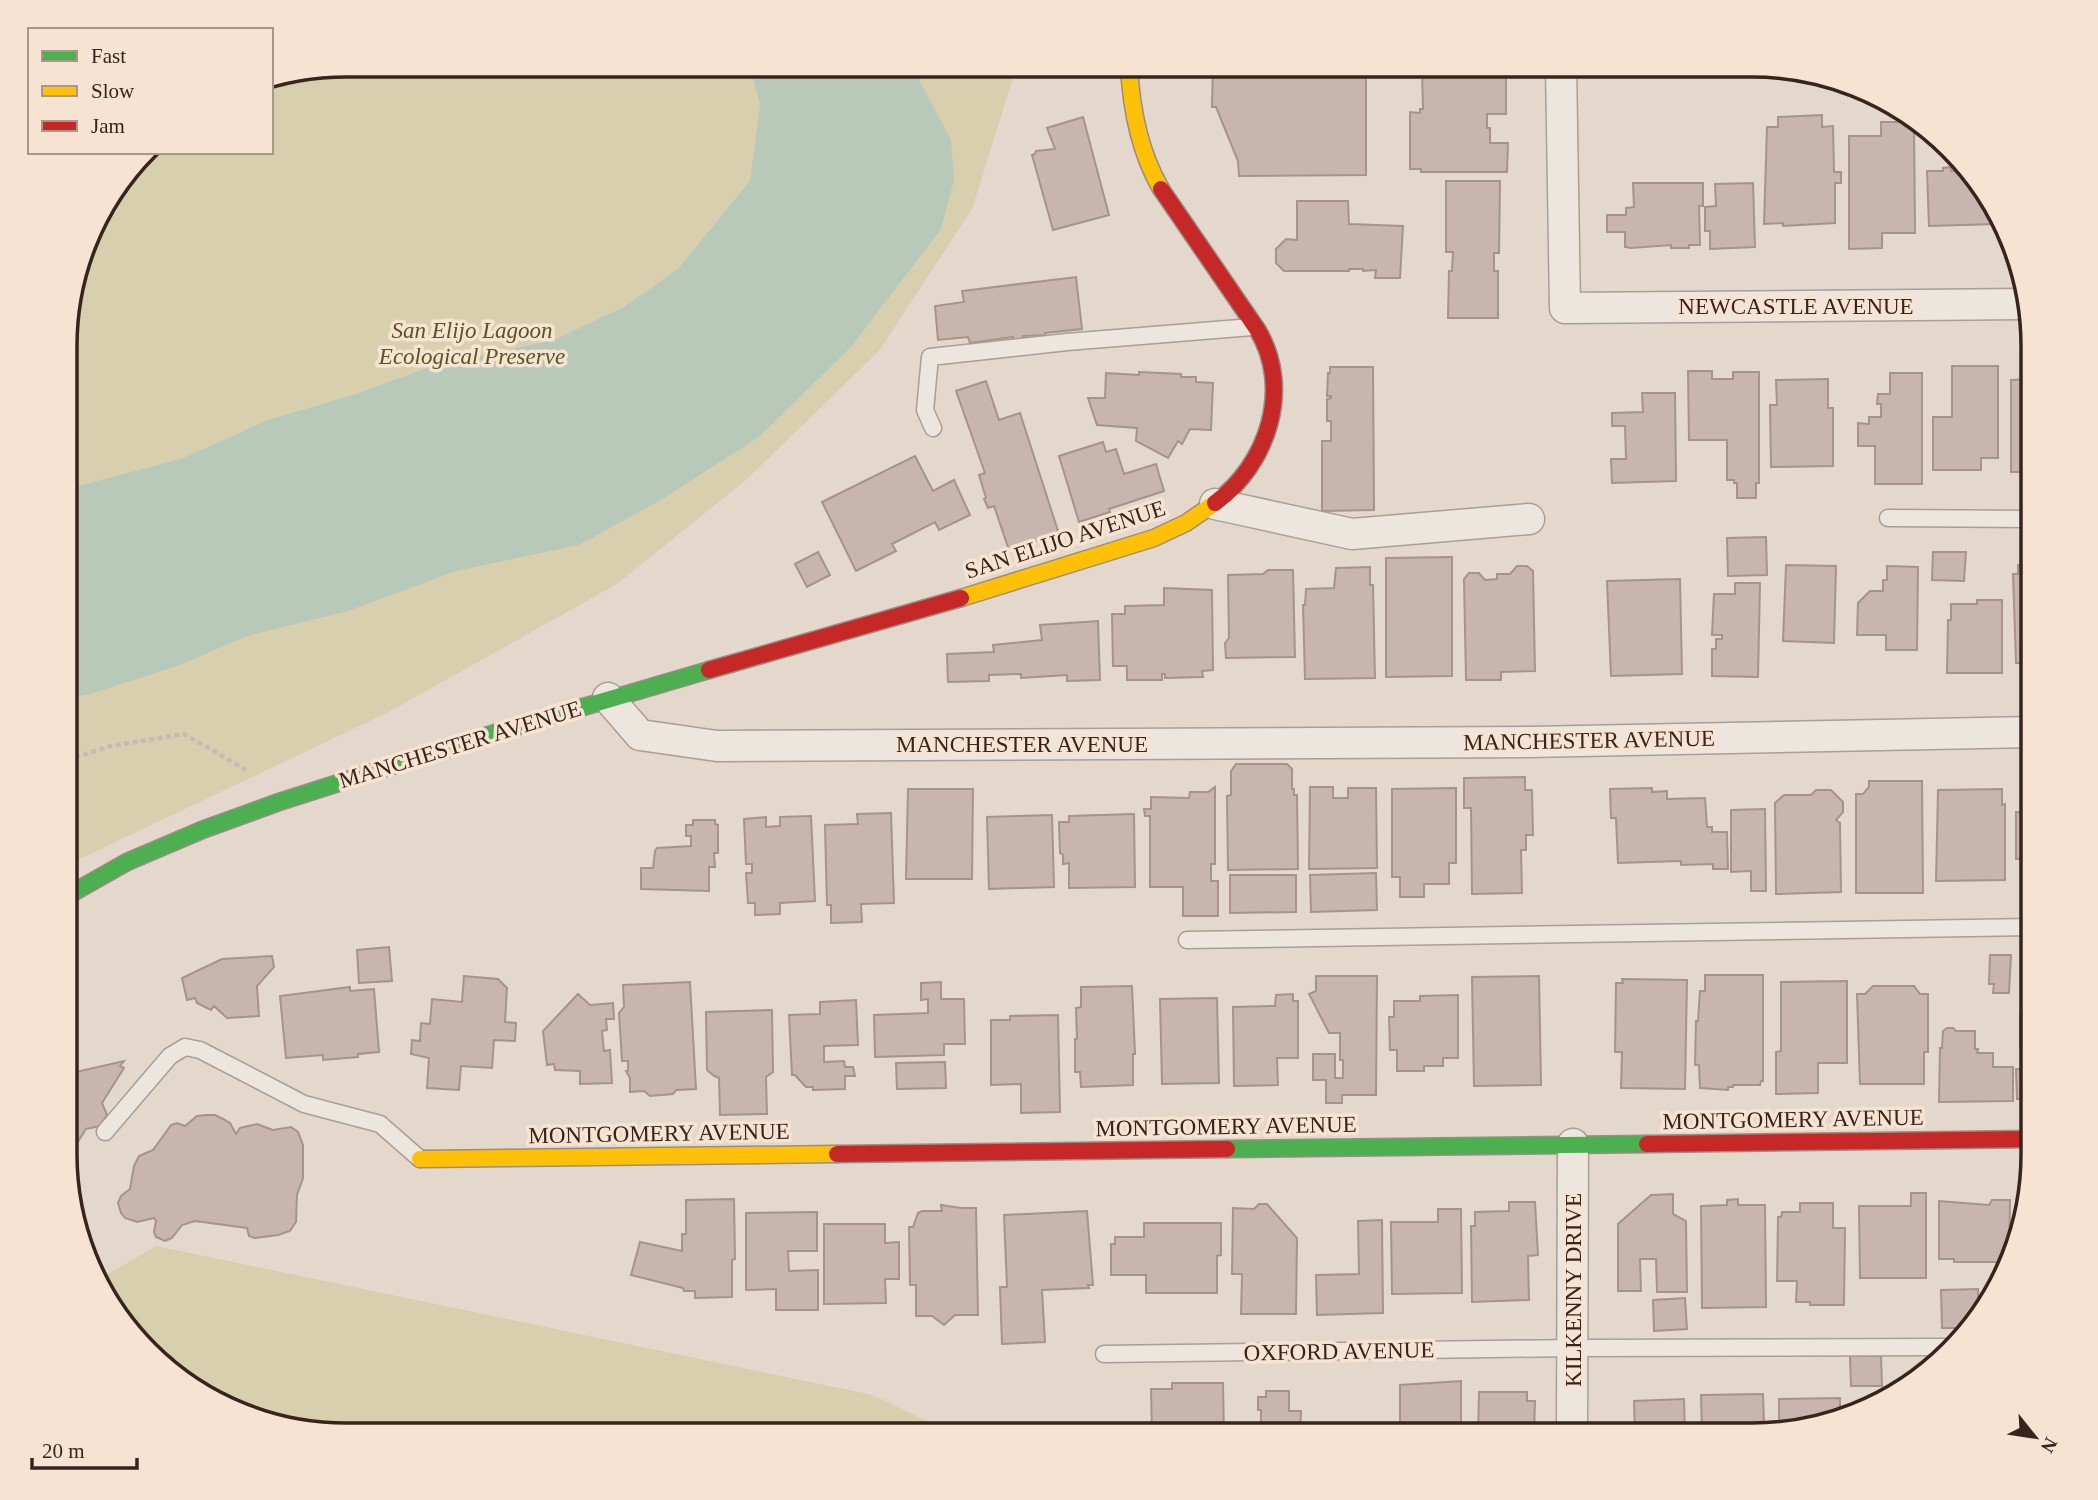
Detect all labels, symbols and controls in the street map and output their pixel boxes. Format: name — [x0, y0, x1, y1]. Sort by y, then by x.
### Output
legend — [28, 28, 273, 154]
text: Fast — [91, 44, 126, 68]
text: Slow — [91, 79, 135, 103]
text: Jam — [91, 114, 125, 138]
street label: NEWCASTLE AVENUE — [1678, 294, 1914, 319]
park label: San Elijo Lagoon Ecological Preserve — [378, 318, 565, 369]
street label: SAN ELIJO AVENUE — [962, 495, 1168, 584]
street label: MANCHESTER AVENUE — [336, 696, 584, 793]
street label: MANCHESTER AVENUE — [1463, 726, 1715, 755]
street label: MANCHESTER AVENUE — [896, 732, 1148, 757]
street label: MONTGOMERY AVENUE — [1662, 1105, 1924, 1134]
street label: MONTGOMERY AVENUE — [1095, 1112, 1357, 1141]
street label: MONTGOMERY AVENUE — [528, 1119, 790, 1148]
street label: KILKENNY DRIVE — [1561, 1193, 1586, 1387]
street label: OXFORD AVENUE — [1243, 1337, 1435, 1366]
north arrow — [2000, 1402, 2070, 1472]
scale bar — [32, 1426, 136, 1470]
text: N — [2037, 1434, 2062, 1457]
text: 20 m — [42, 1439, 85, 1463]

